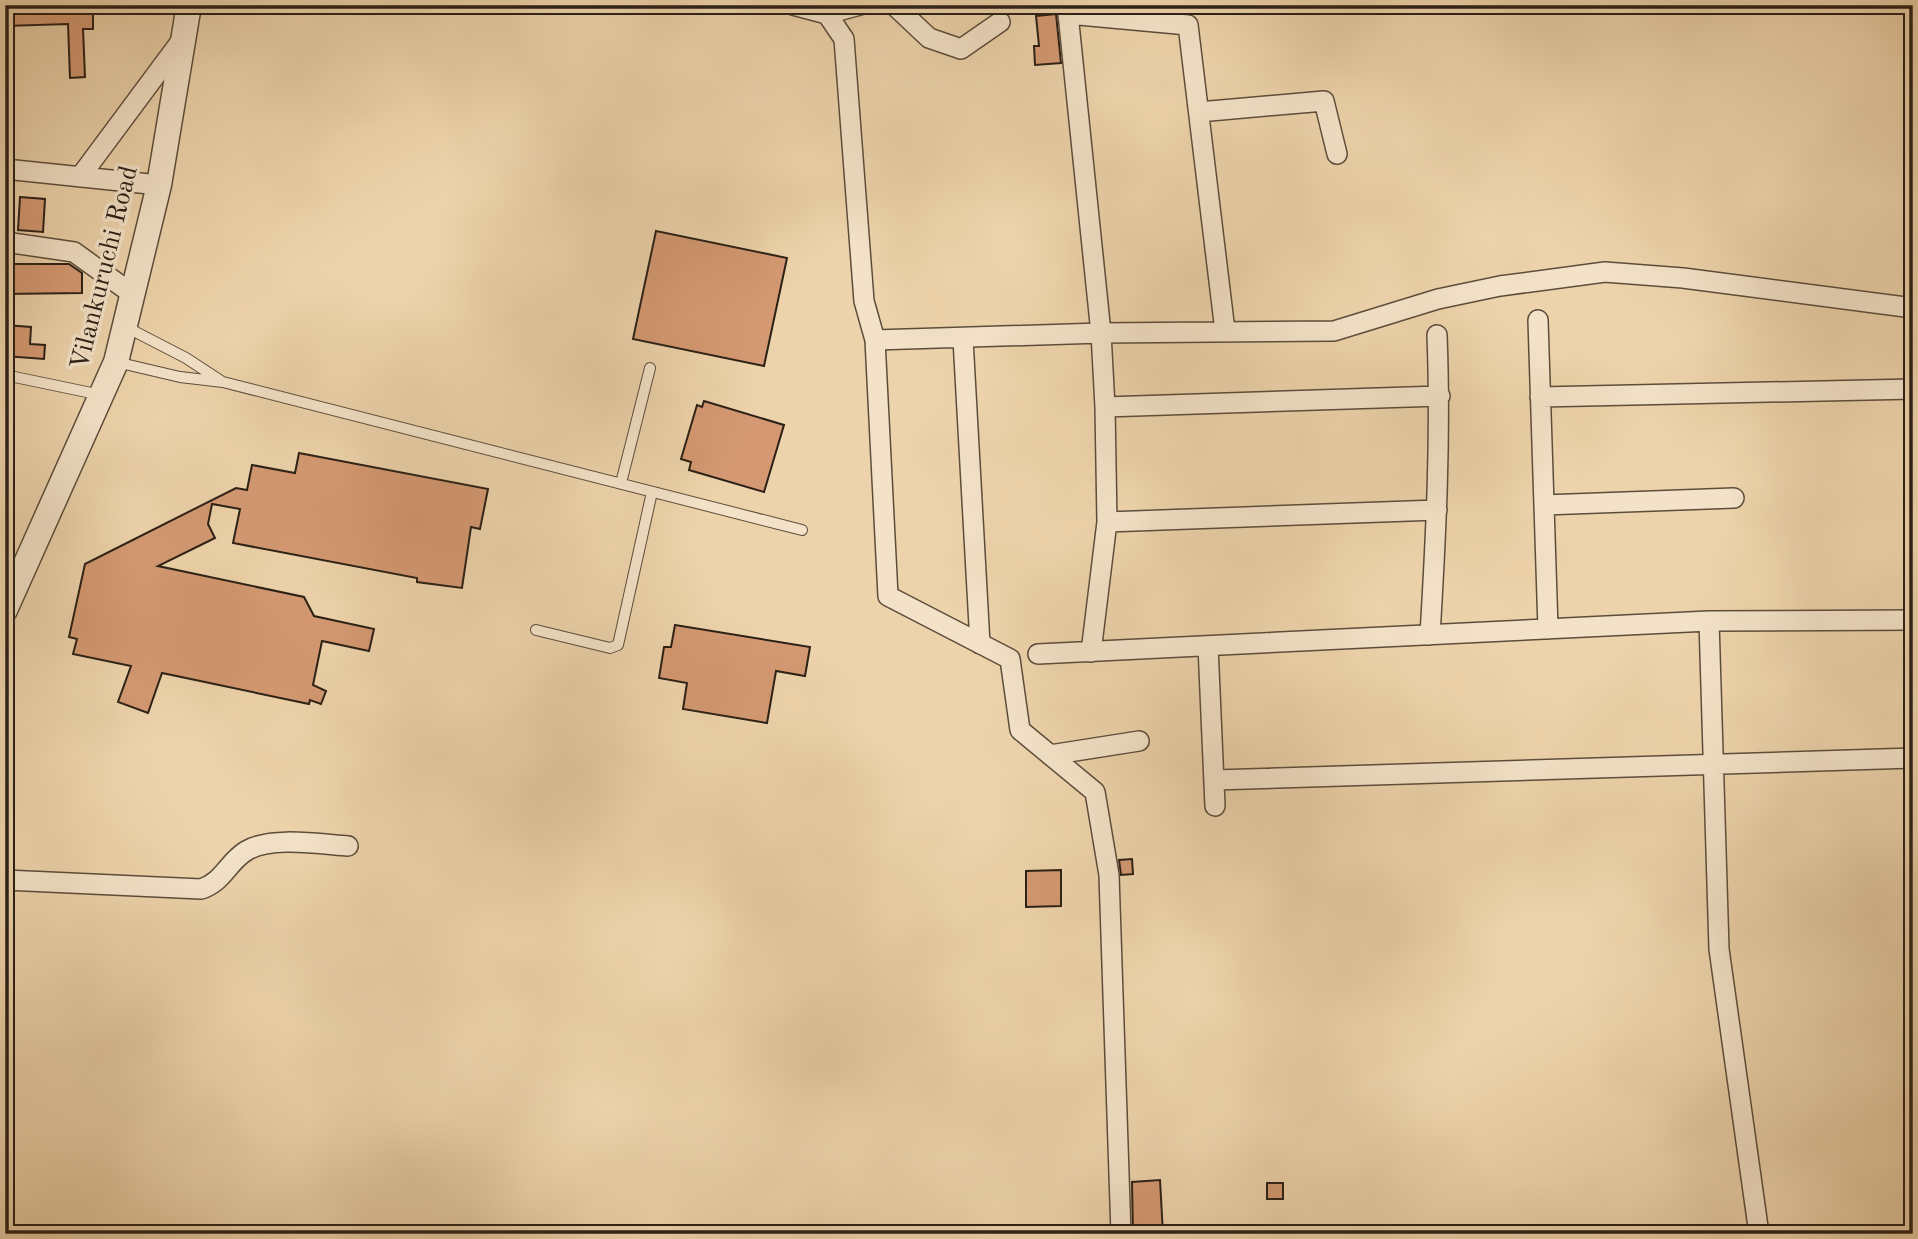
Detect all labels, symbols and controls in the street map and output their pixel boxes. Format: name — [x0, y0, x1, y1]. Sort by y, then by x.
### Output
street label: Vilankuruchi Road — [67, 163, 143, 373]

